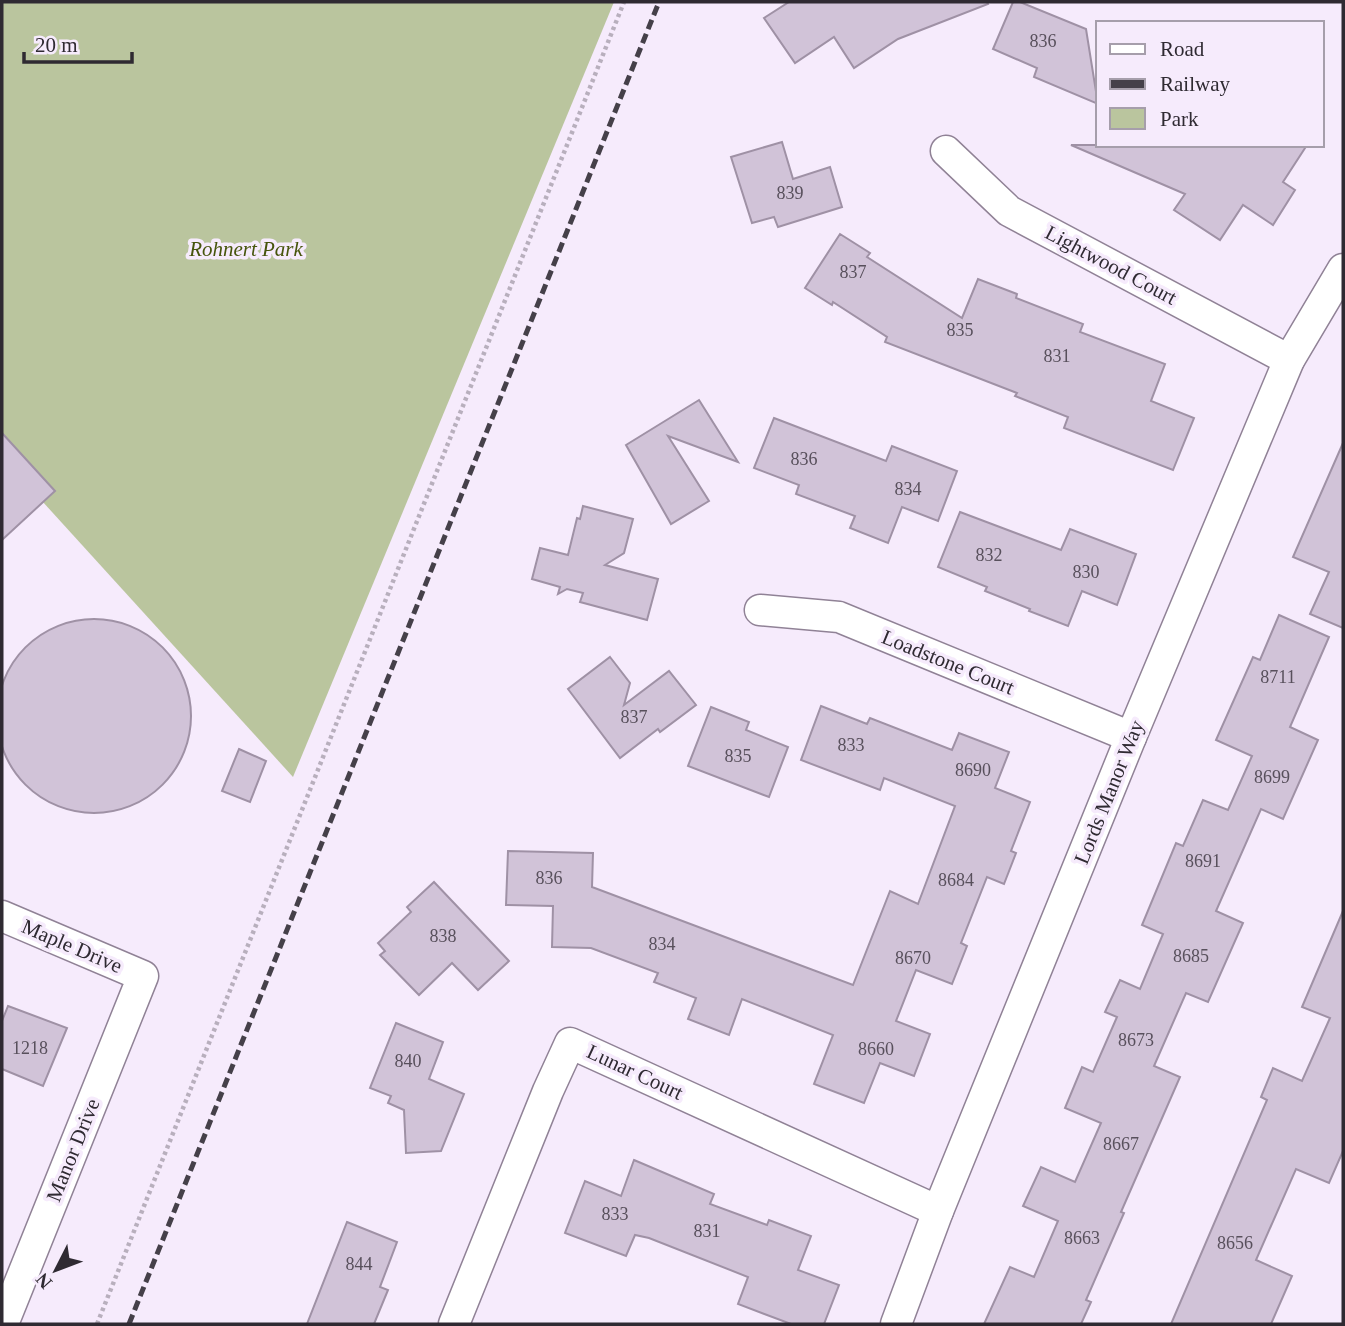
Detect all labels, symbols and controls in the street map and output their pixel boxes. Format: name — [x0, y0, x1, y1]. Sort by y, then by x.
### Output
scale bar — [24, 21, 133, 65]
legend — [1096, 21, 1324, 147]
house number: 836 — [1030, 31, 1057, 51]
text: 20 m — [35, 33, 78, 57]
text: Road — [1160, 37, 1205, 61]
text: Railway — [1160, 72, 1230, 96]
text: Park — [1160, 107, 1199, 131]
house number: 839 — [777, 183, 804, 203]
street label: Lightwood Court — [1041, 220, 1181, 310]
park label: Rohnert Park — [188, 237, 304, 261]
house number: 837 — [840, 262, 867, 282]
house number: 835 — [947, 320, 974, 340]
house number: 831 — [1044, 346, 1071, 366]
house number: 836 — [791, 449, 818, 469]
house number: 834 — [895, 479, 922, 499]
house number: 832 — [976, 545, 1003, 565]
house number: 830 — [1073, 562, 1100, 582]
street label: Loadstone Court — [878, 625, 1018, 700]
house number: 8711 — [1260, 667, 1296, 687]
house number: 837 — [621, 707, 648, 727]
street label: Lords Manor Way — [1069, 716, 1149, 867]
house number: 833 — [838, 735, 865, 755]
house number: 835 — [725, 746, 752, 766]
house number: 8690 — [955, 760, 991, 780]
house number: 8699 — [1254, 767, 1290, 787]
house number: 8691 — [1185, 851, 1221, 871]
house number: 836 — [536, 868, 563, 888]
house number: 8684 — [938, 870, 974, 890]
street label: Maple Drive — [18, 914, 126, 978]
house number: 838 — [430, 926, 457, 946]
house number: 834 — [649, 934, 676, 954]
house number: 8685 — [1173, 946, 1209, 966]
house number: 8670 — [895, 948, 931, 968]
house number: 8673 — [1118, 1030, 1154, 1050]
house number: 1218 — [12, 1038, 48, 1058]
street label: Lunar Court — [583, 1039, 687, 1105]
house number: 8660 — [858, 1039, 894, 1059]
house number: 840 — [395, 1051, 422, 1071]
street label: Manor Drive — [41, 1095, 105, 1205]
house number: 8667 — [1103, 1134, 1139, 1154]
house number: 833 — [602, 1204, 629, 1224]
house number: 831 — [694, 1221, 721, 1241]
house number: 8663 — [1064, 1228, 1100, 1248]
house number: 8656 — [1217, 1233, 1253, 1253]
north arrow — [21, 1235, 91, 1305]
house number: 844 — [346, 1254, 373, 1274]
text: N — [31, 1269, 56, 1293]

